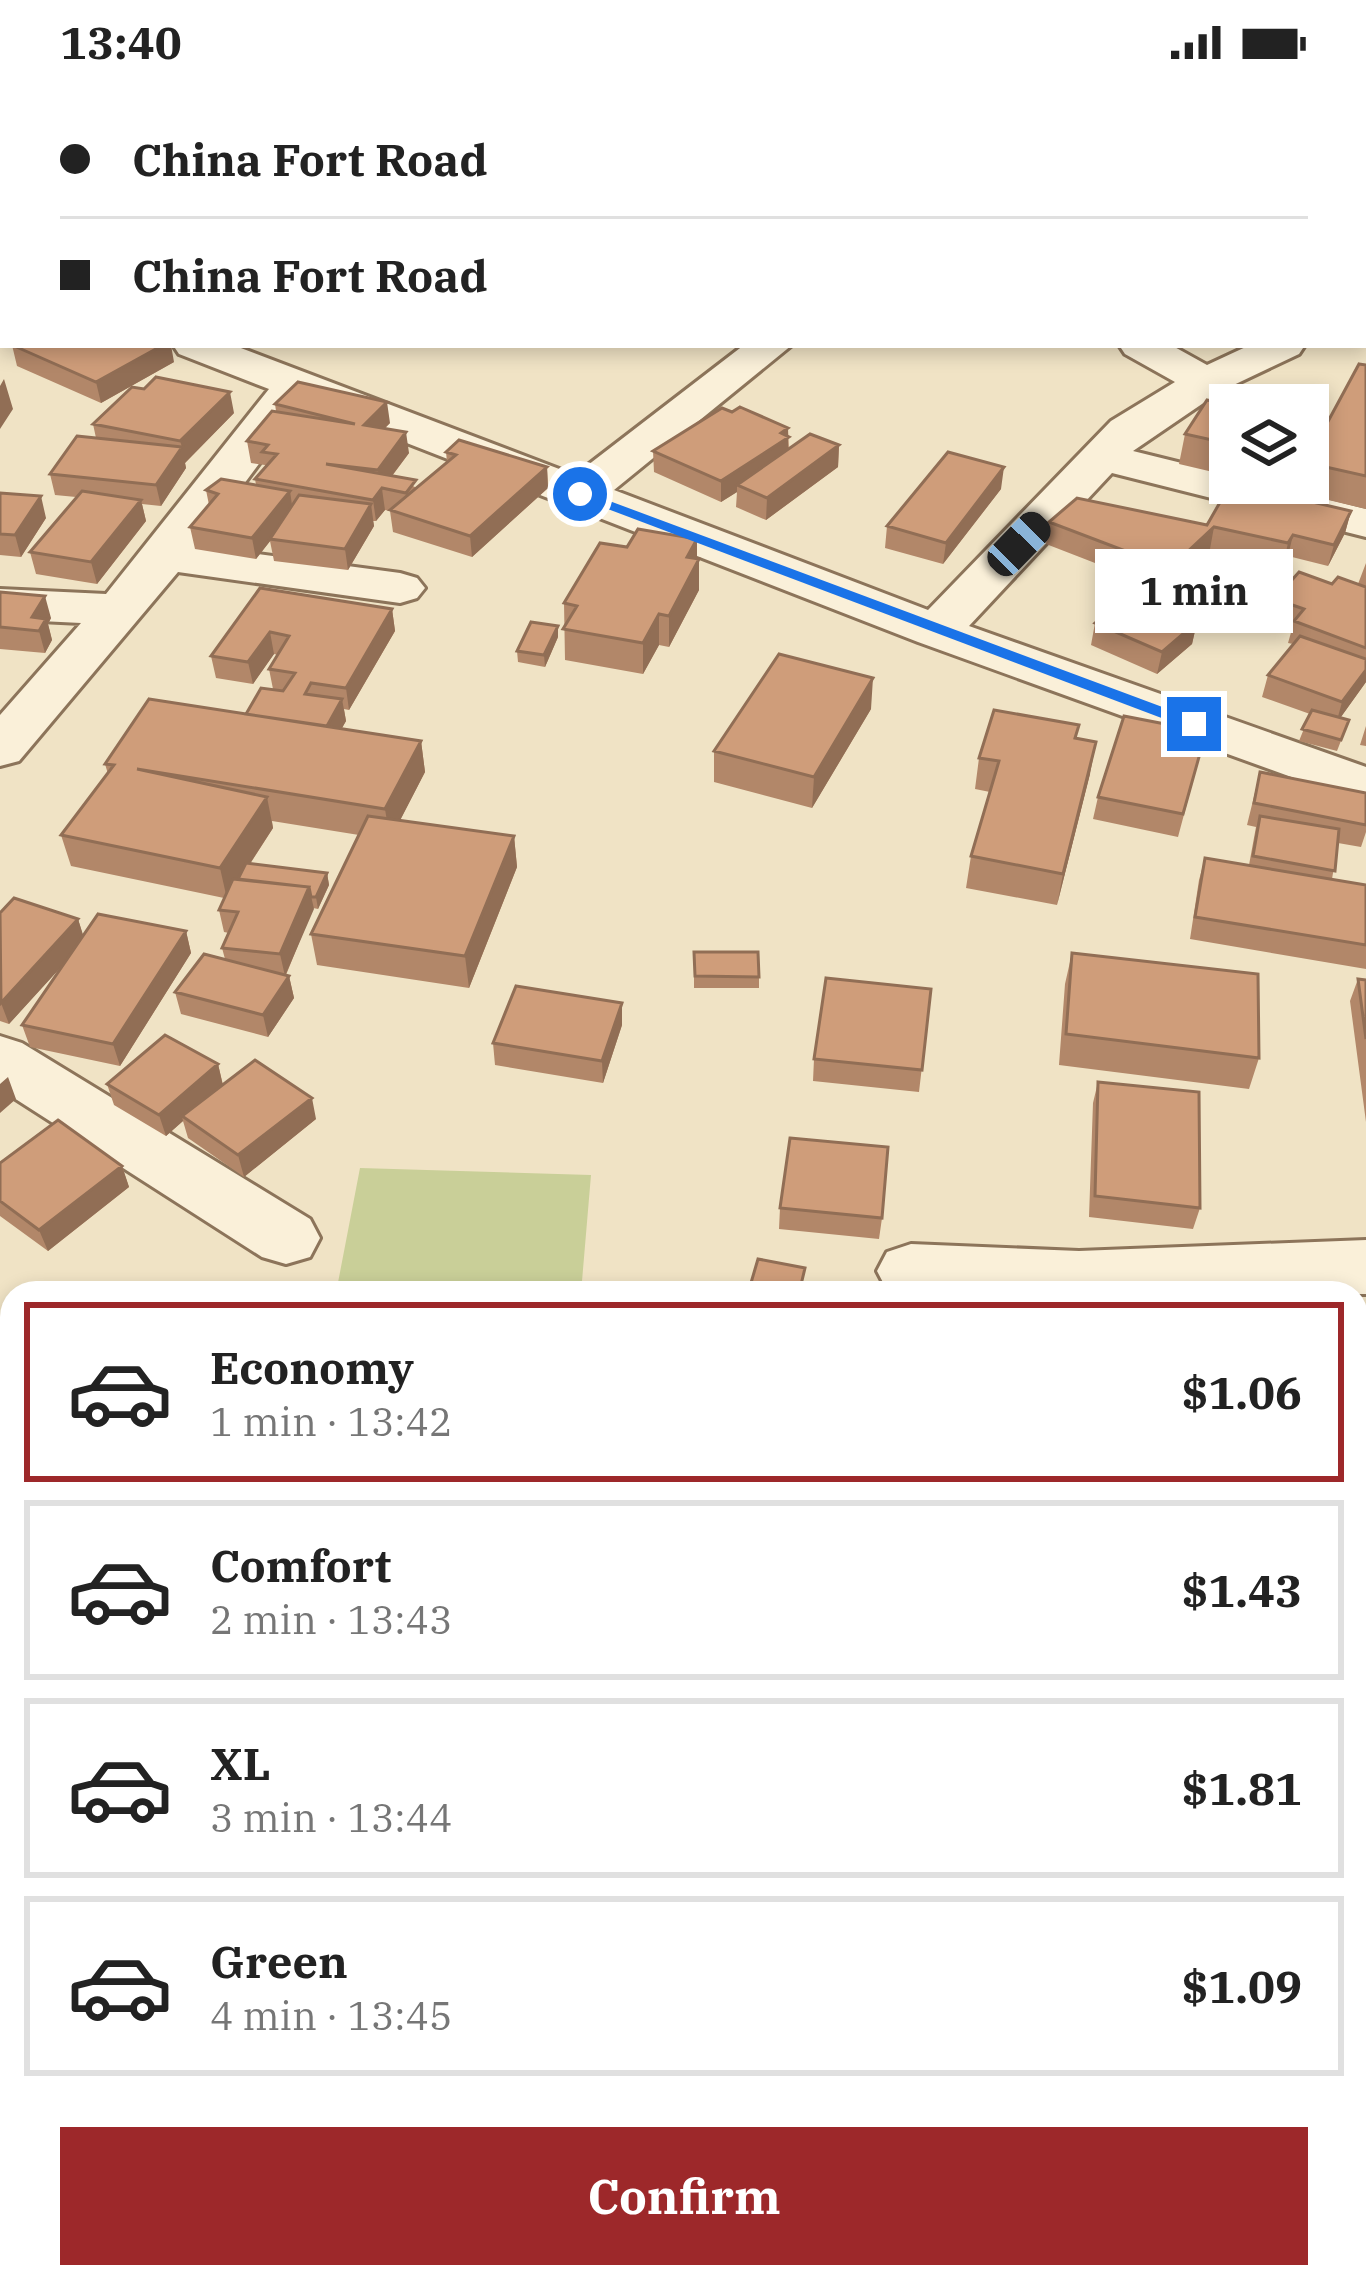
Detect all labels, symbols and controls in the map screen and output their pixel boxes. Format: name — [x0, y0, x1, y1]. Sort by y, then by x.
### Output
text: 13:40 — [60, 13, 182, 71]
text: China Fort Road — [132, 130, 488, 188]
text: China Fort Road — [132, 246, 488, 304]
map controls — [1209, 384, 1329, 504]
button: layers — [1209, 384, 1329, 504]
route start — [553, 467, 607, 521]
car — [981, 506, 1057, 582]
callout: 1 min — [1095, 550, 1293, 634]
text: 1 min — [1139, 565, 1249, 616]
route end — [1167, 697, 1221, 751]
icon: car — [66, 1338, 174, 1446]
text: Economy — [210, 1338, 414, 1396]
text: $1.06 — [1182, 1363, 1302, 1421]
text: 1 min · 13:42 — [210, 1396, 452, 1447]
icon: car — [66, 1536, 174, 1644]
text: Comfort — [210, 1536, 391, 1594]
text: $1.43 — [1182, 1561, 1302, 1619]
text: 2 min · 13:43 — [210, 1594, 452, 1645]
icon: car — [66, 1734, 174, 1842]
text: XL — [210, 1734, 271, 1792]
text: $1.81 — [1182, 1759, 1302, 1817]
text: 3 min · 13:44 — [210, 1792, 452, 1843]
icon: car — [66, 1932, 174, 2040]
text: Green — [210, 1932, 348, 1990]
text: $1.09 — [1182, 1957, 1302, 2015]
text: 4 min · 13:45 — [210, 1990, 452, 2041]
button: Confirm — [60, 2127, 1308, 2265]

